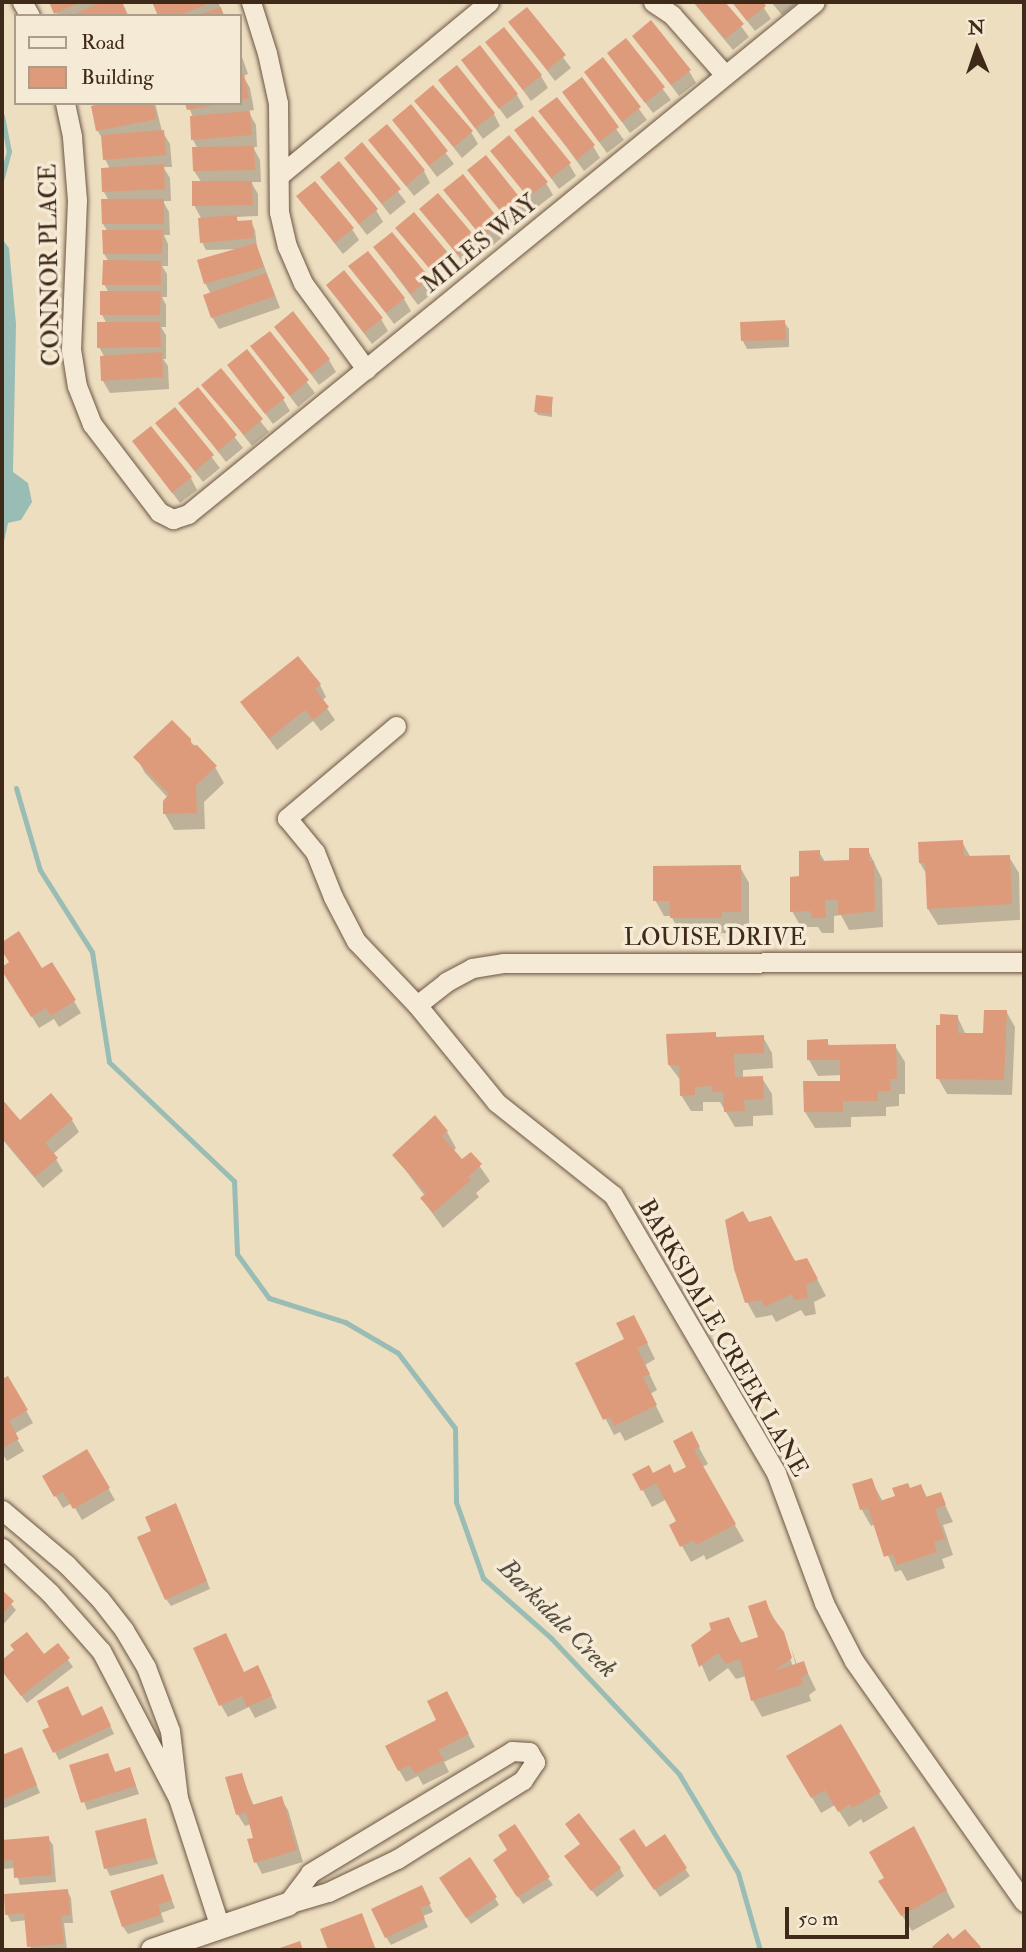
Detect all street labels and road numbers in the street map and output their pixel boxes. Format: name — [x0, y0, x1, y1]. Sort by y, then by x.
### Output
street label: CONNOR PLACE — [34, 163, 66, 367]
street label: MILES WAY — [417, 189, 543, 299]
street label: LOUISE DRIVE — [624, 924, 806, 952]
street label: BARKSDALE CREEK LANE — [632, 1194, 814, 1482]

